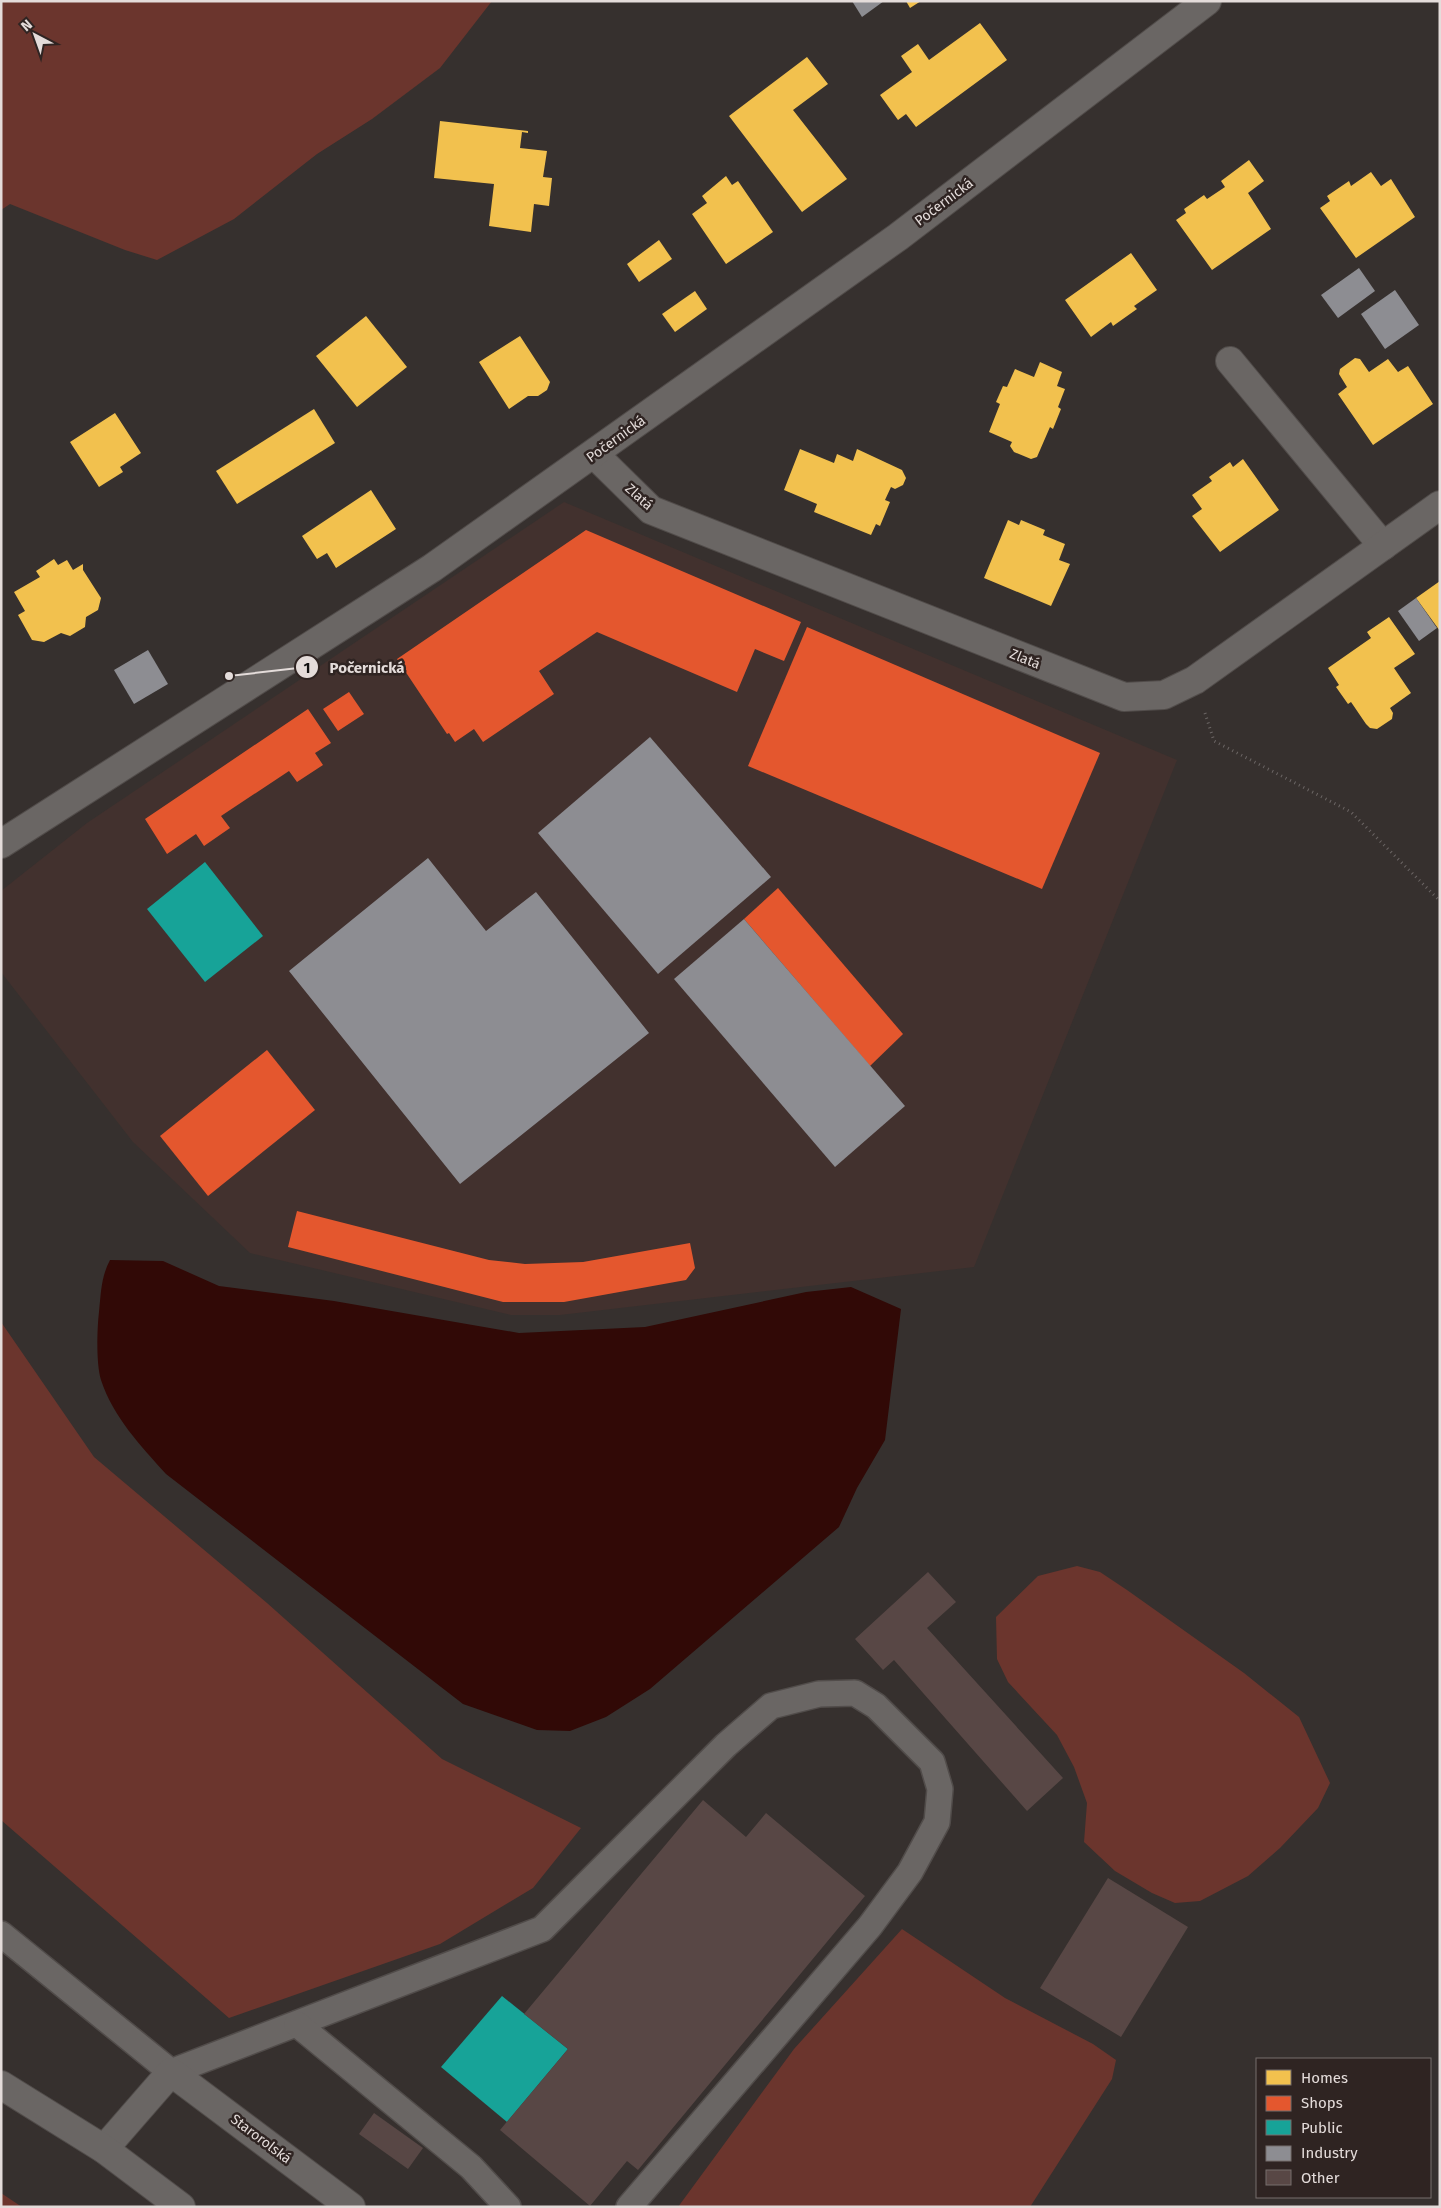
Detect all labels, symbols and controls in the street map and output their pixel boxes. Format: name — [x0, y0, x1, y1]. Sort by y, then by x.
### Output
north arrow — [10, 10, 60, 60]
text: N — [18, 16, 36, 35]
street label: Počernická — [911, 175, 977, 229]
street label: Počernická — [583, 412, 649, 466]
street label: Zlatá — [622, 480, 656, 514]
street label: Zlatá — [1007, 645, 1043, 673]
callout: Počernická — [295, 652, 414, 682]
text: 1 — [304, 659, 310, 677]
text: Počernická — [330, 659, 404, 677]
legend — [1256, 2058, 1431, 2198]
text: Homes — [1301, 2069, 1348, 2087]
text: Shops — [1301, 2094, 1343, 2112]
street label: Starorolská — [227, 2111, 295, 2167]
text: Public — [1301, 2119, 1343, 2137]
text: Industry — [1301, 2144, 1358, 2162]
text: Other — [1301, 2169, 1340, 2187]

